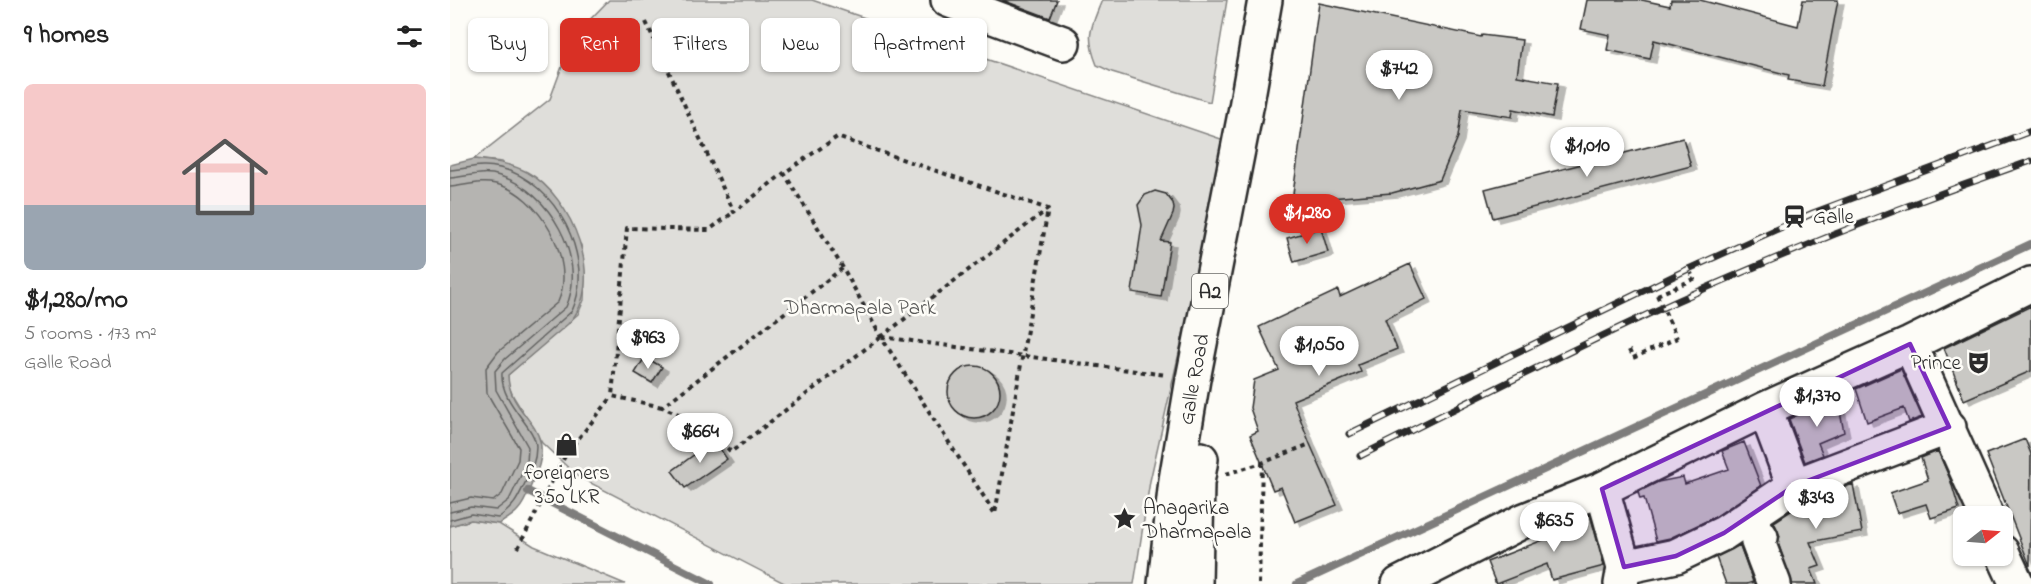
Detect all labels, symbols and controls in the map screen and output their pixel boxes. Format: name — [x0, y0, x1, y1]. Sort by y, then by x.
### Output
text: 9 homes — [24, 17, 109, 55]
chip: Buy — [468, 18, 548, 72]
chip: Rent — [560, 18, 640, 72]
chip: Filters — [652, 18, 749, 72]
chip: New — [761, 18, 840, 72]
chip: Apartment — [852, 18, 987, 72]
icon: filters — [393, 20, 426, 53]
pin: $742 — [1363, 50, 1435, 101]
text: $742 — [1380, 55, 1418, 84]
icon: home — [171, 123, 279, 231]
pin: $1,010 — [1538, 127, 1636, 178]
text: $1,010 — [1564, 132, 1610, 161]
pin: $1,280 — [1258, 194, 1356, 245]
text: $1,280 — [1283, 199, 1331, 228]
station icon: Galle — [1782, 203, 1808, 229]
place label: Galle — [1813, 203, 1855, 233]
road number: A2 — [1192, 274, 1228, 308]
text: $1,280/mo — [24, 282, 128, 320]
park label: Dharmapala Park — [783, 294, 937, 324]
pin: $963 — [612, 319, 684, 370]
text: 5 rooms · 173 m² — [24, 320, 157, 349]
text: $963 — [630, 324, 666, 353]
pin: $1,050 — [1270, 326, 1368, 377]
street label: Galle Road — [1173, 331, 1219, 427]
text: $1,050 — [1294, 331, 1344, 360]
text: Galle Road — [24, 349, 112, 378]
place label: Prince — [1911, 349, 1962, 379]
theatre icon: Prince — [1966, 349, 1992, 375]
pin: $1,370 — [1768, 377, 1866, 428]
text: $1,370 — [1793, 382, 1841, 411]
pin: $664 — [664, 413, 736, 464]
text: $664 — [681, 418, 719, 447]
shop icon: foreigners 350 LKR — [554, 431, 580, 457]
place label: foreigners 350 LKR — [524, 459, 610, 513]
pin: $343 — [1780, 479, 1852, 530]
text: $343 — [1798, 484, 1834, 513]
place label: Anagarika Dharmapala — [1142, 494, 1252, 548]
pin: $635 — [1518, 502, 1590, 553]
place icon: Anagarika Dharmapala — [1112, 506, 1138, 532]
north arrow — [1953, 506, 2013, 566]
map controls — [1953, 506, 2013, 566]
text: $635 — [1534, 507, 1574, 536]

